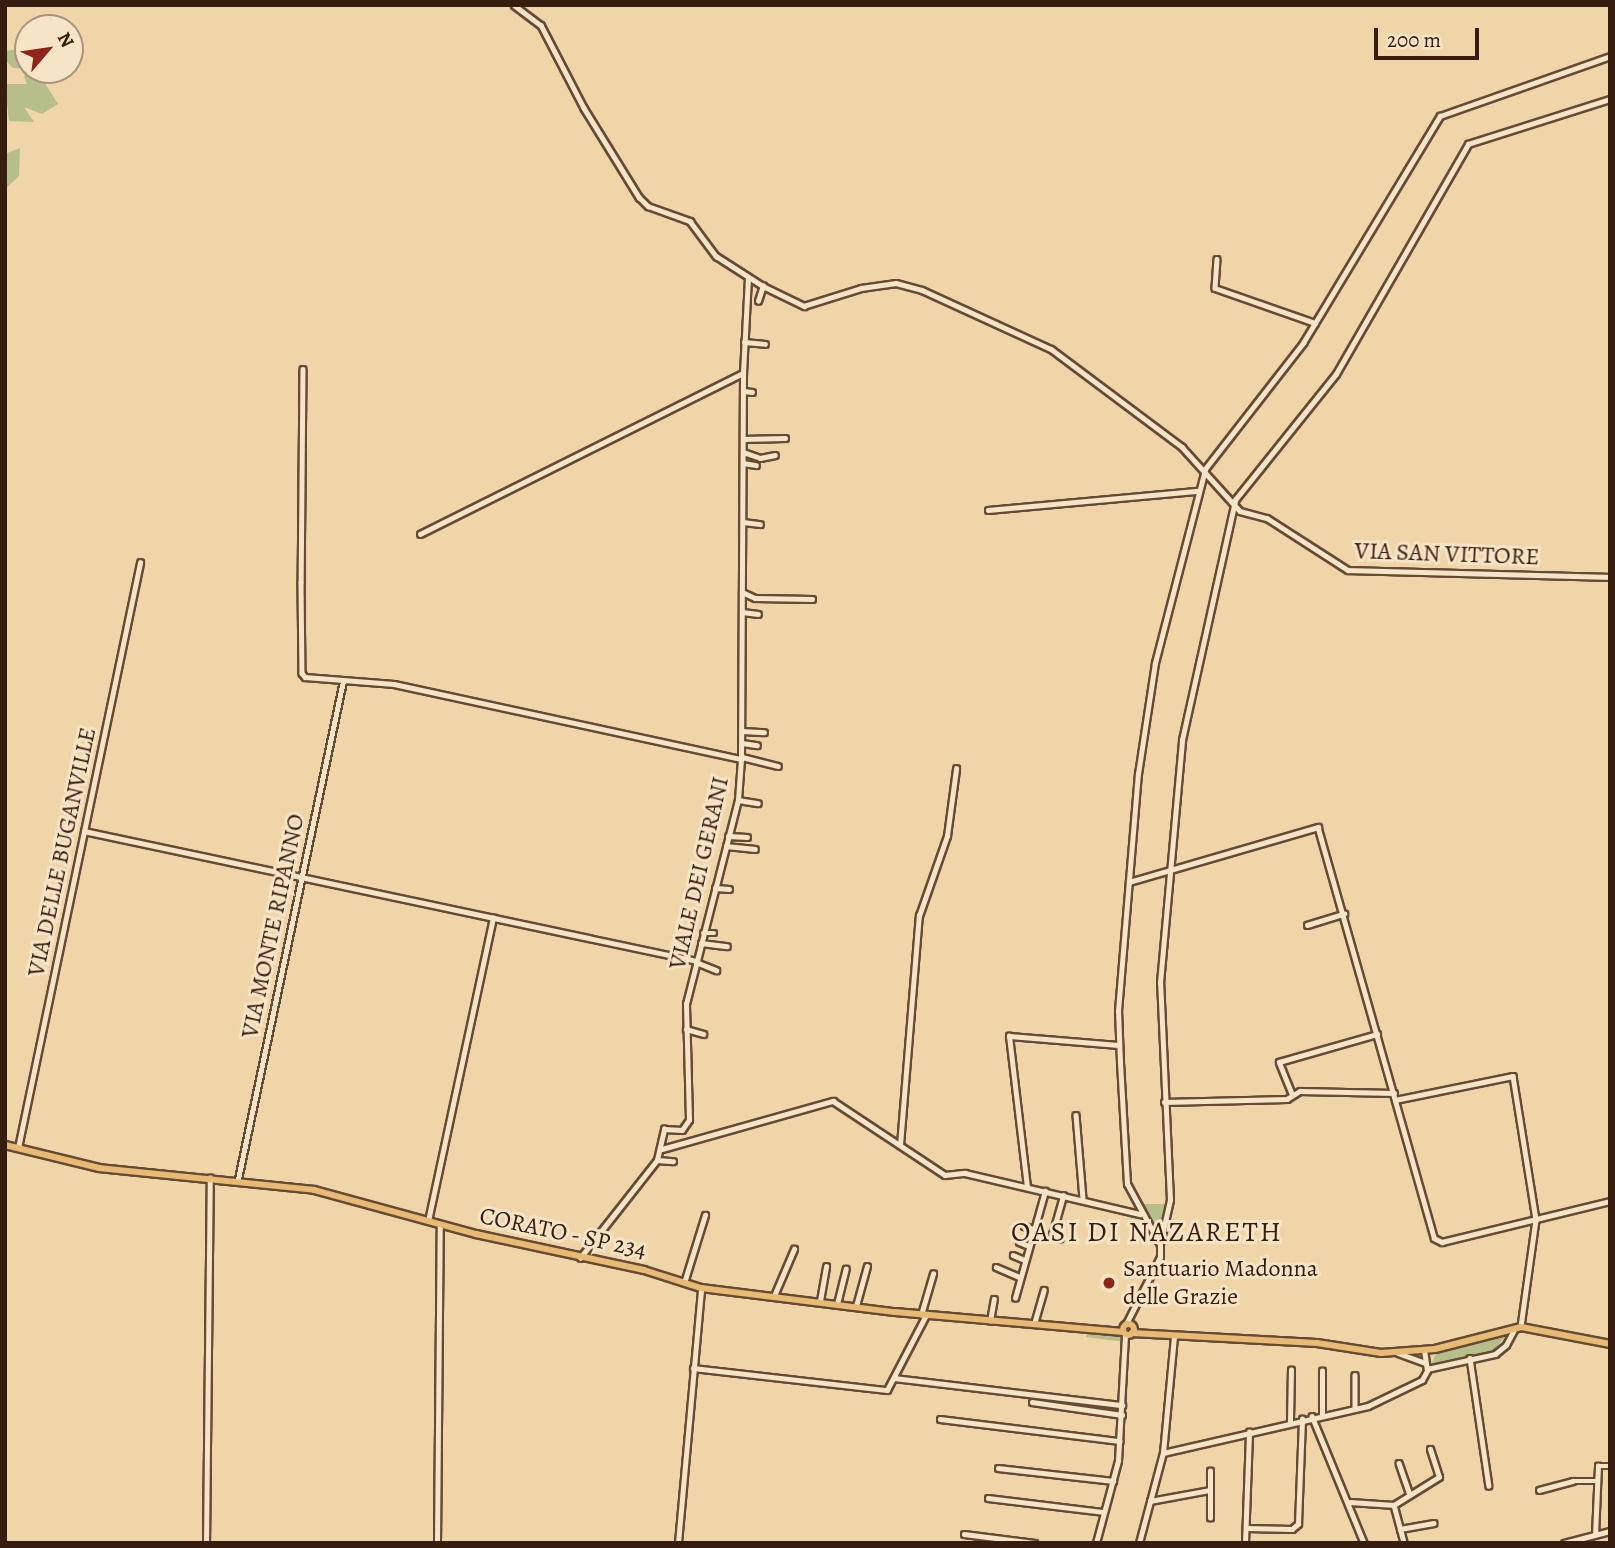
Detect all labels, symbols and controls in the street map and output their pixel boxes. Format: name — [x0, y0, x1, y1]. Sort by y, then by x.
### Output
north arrow — [14, 14, 84, 84]
scale bar — [1377, 14, 1482, 58]
text: 200 m — [1387, 26, 1441, 54]
text: N — [51, 27, 80, 52]
street label: VIA SAN VITTORE — [1354, 536, 1540, 572]
street label: VIA DELLE BUGANVILLE — [22, 725, 102, 979]
street label: VIALE DEI GERANI — [663, 774, 735, 972]
street label: VIA MONTE RIPANNO — [235, 811, 311, 1041]
street label: CORATO - SP 234 — [477, 1201, 649, 1265]
district label: OASI DI NAZARETH — [1013, 1215, 1281, 1249]
place label: Santuario Madonna delle Grazie — [1123, 1255, 1318, 1311]
marker: Santuario Madonna delle Grazie — [1101, 1275, 1117, 1291]

